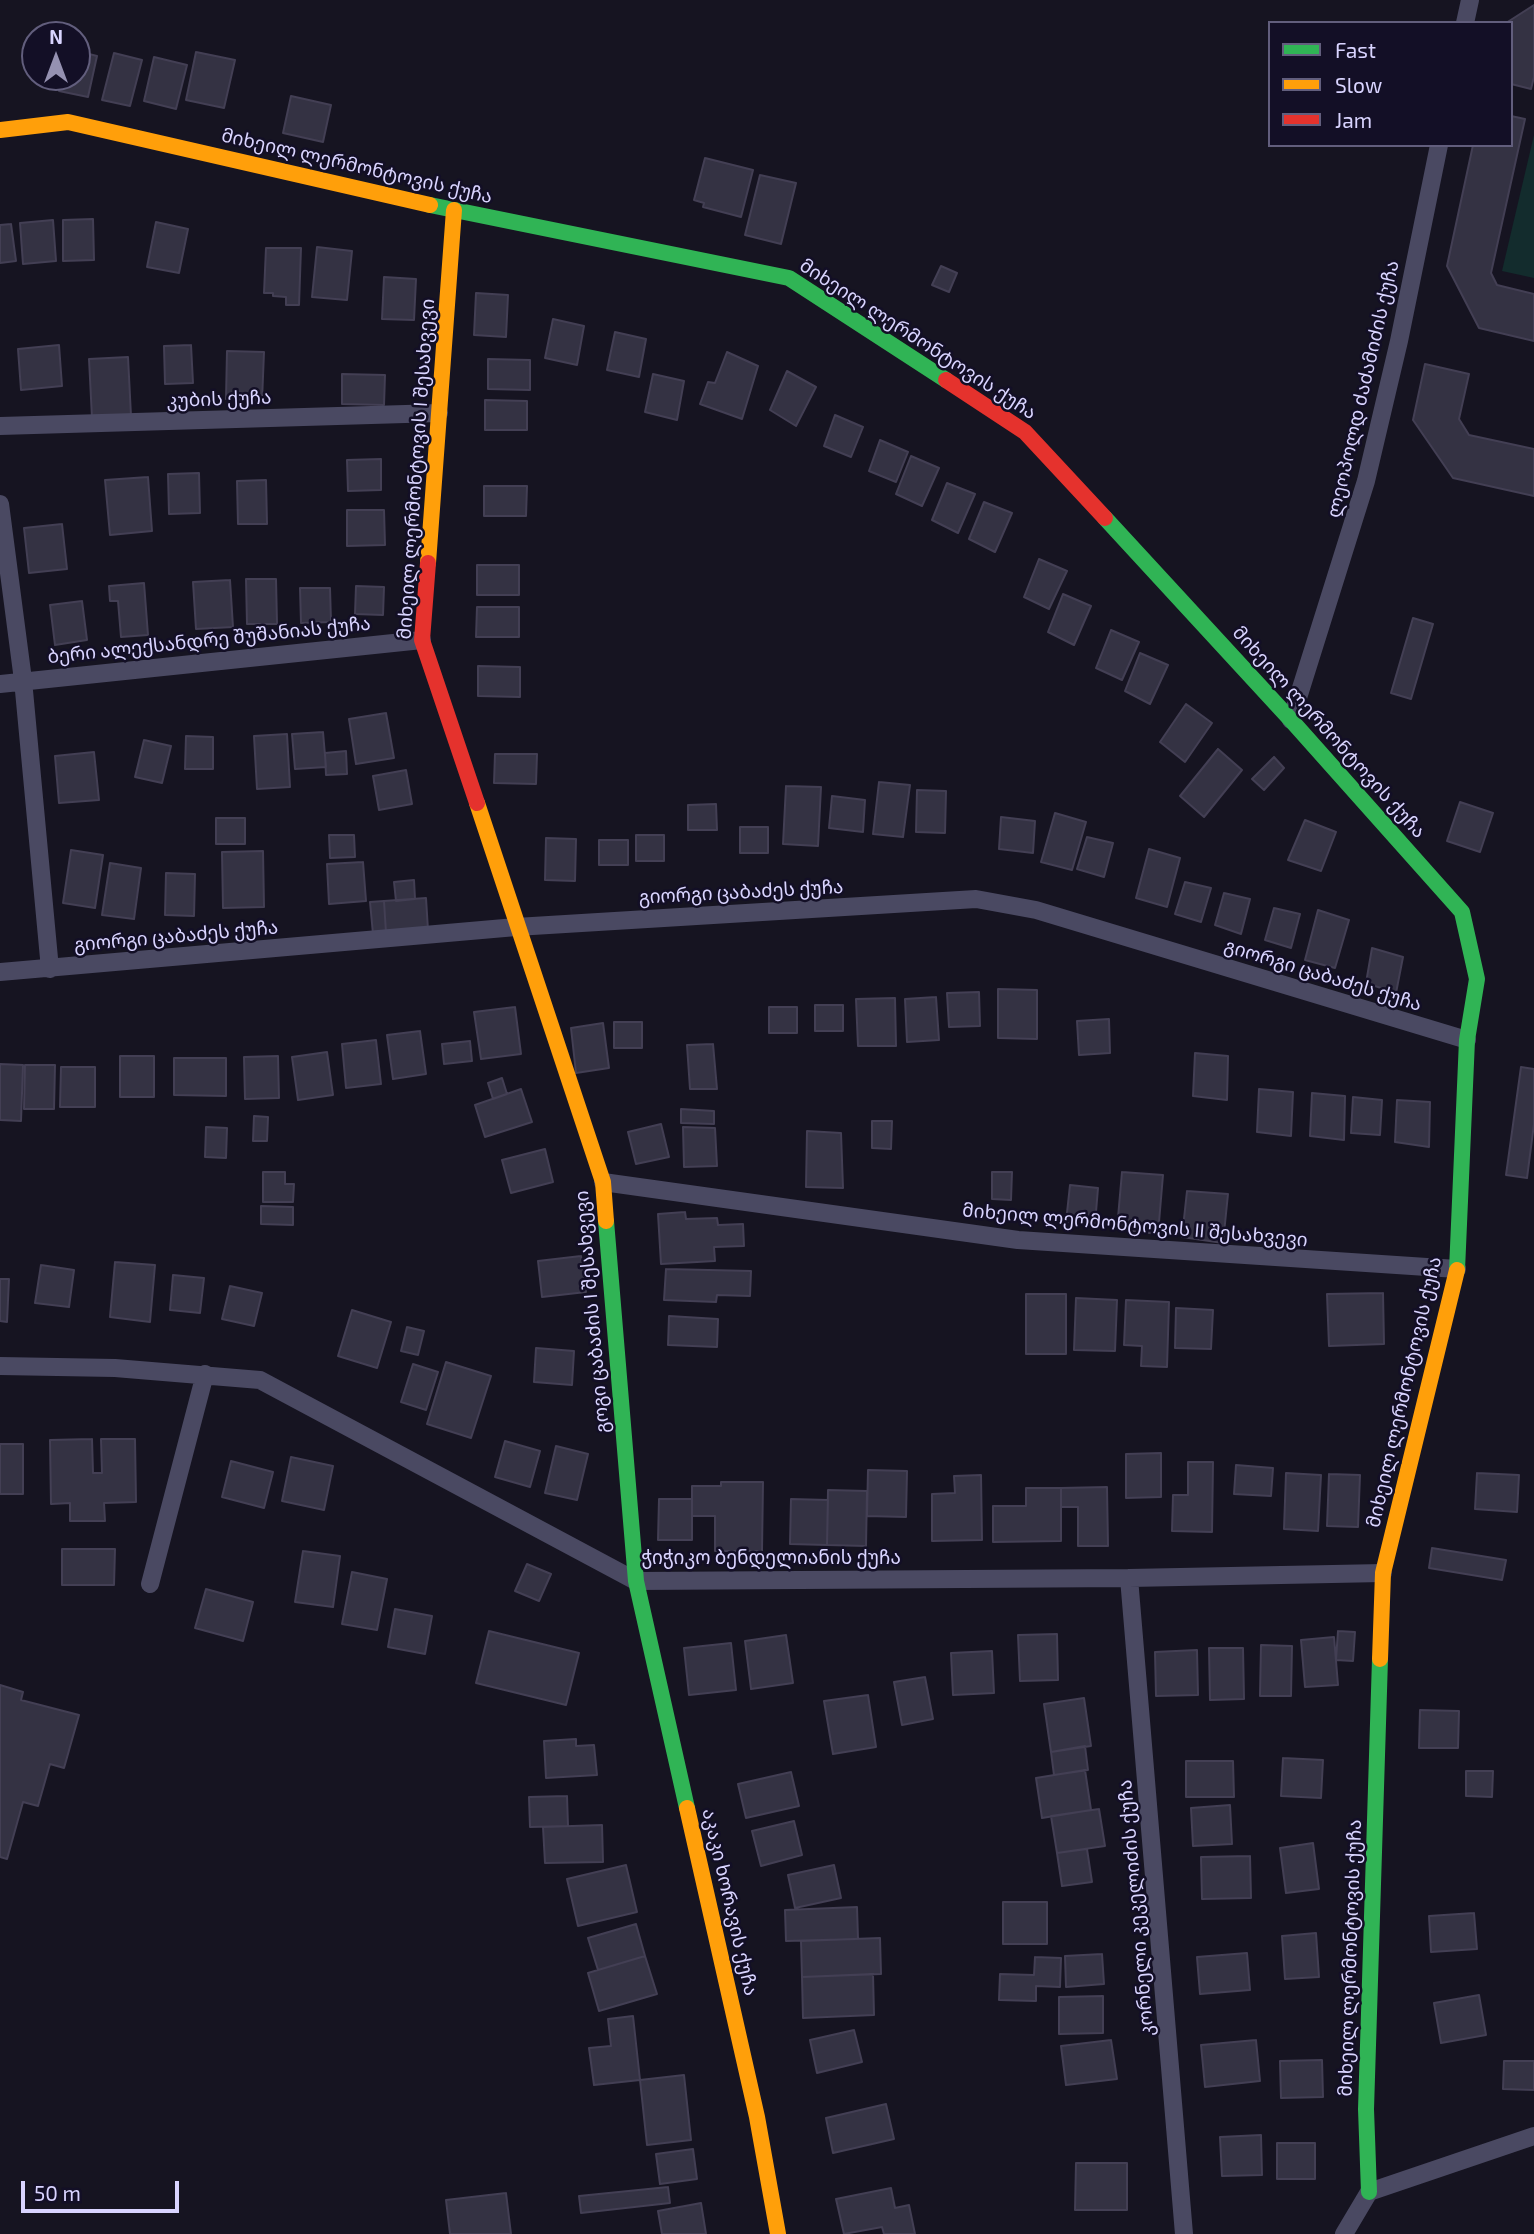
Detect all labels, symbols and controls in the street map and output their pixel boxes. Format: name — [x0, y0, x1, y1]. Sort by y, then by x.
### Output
north arrow — [21, 21, 91, 91]
legend — [1268, 21, 1513, 147]
text: N — [49, 25, 63, 48]
text: Fast — [1335, 37, 1376, 62]
text: Slow — [1335, 72, 1382, 97]
text: Jam — [1335, 107, 1372, 132]
street label: მიხეილ ლერმონტოვის ქუჩა — [219, 124, 495, 208]
street label: მიხეილ ლერმონტოვის ქუჩა — [795, 254, 1041, 424]
street label: ლეოპოლდ ძაძამიძის ქუჩა — [1322, 258, 1404, 520]
street label: მიხეილ ლერმონტოვის I შესახვევი — [393, 298, 439, 640]
street label: კუბის ქუჩა — [166, 386, 272, 412]
street label: ბერი ალექსანდრე შუშანიას ქუჩა — [46, 612, 372, 668]
street label: მიხეილ ლერმონტოვის ქუჩა — [1228, 621, 1430, 843]
street label: გიორგი ცაბაძეს ქუჩა — [638, 875, 844, 909]
street label: გიორგი ცაბაძეს ქუჩა — [73, 916, 279, 956]
street label: გიორგი ცაბაძეს ქუჩა — [1222, 934, 1424, 1016]
street label: გოგი ცაბაძის I შესახვევი — [570, 1190, 614, 1434]
street label: მიხეილ ლერმონტოვის II შესახვევი — [961, 1199, 1309, 1251]
street label: მიხეილ ლერმონტოვის ქუჩა — [1362, 1254, 1446, 1530]
street label: ჭიჭიკო ბენდელიანის ქუჩა — [641, 1547, 901, 1569]
street label: კორნელი კეკელიძის ქუჩა — [1113, 1779, 1159, 2037]
street label: აკაკი ხორავის ქუჩა — [697, 1806, 763, 1998]
street label: მიხეილ ლერმონტოვის ქუჩა — [1334, 1819, 1366, 2097]
scale bar — [24, 2168, 182, 2212]
text: 50 m — [34, 2180, 81, 2205]

